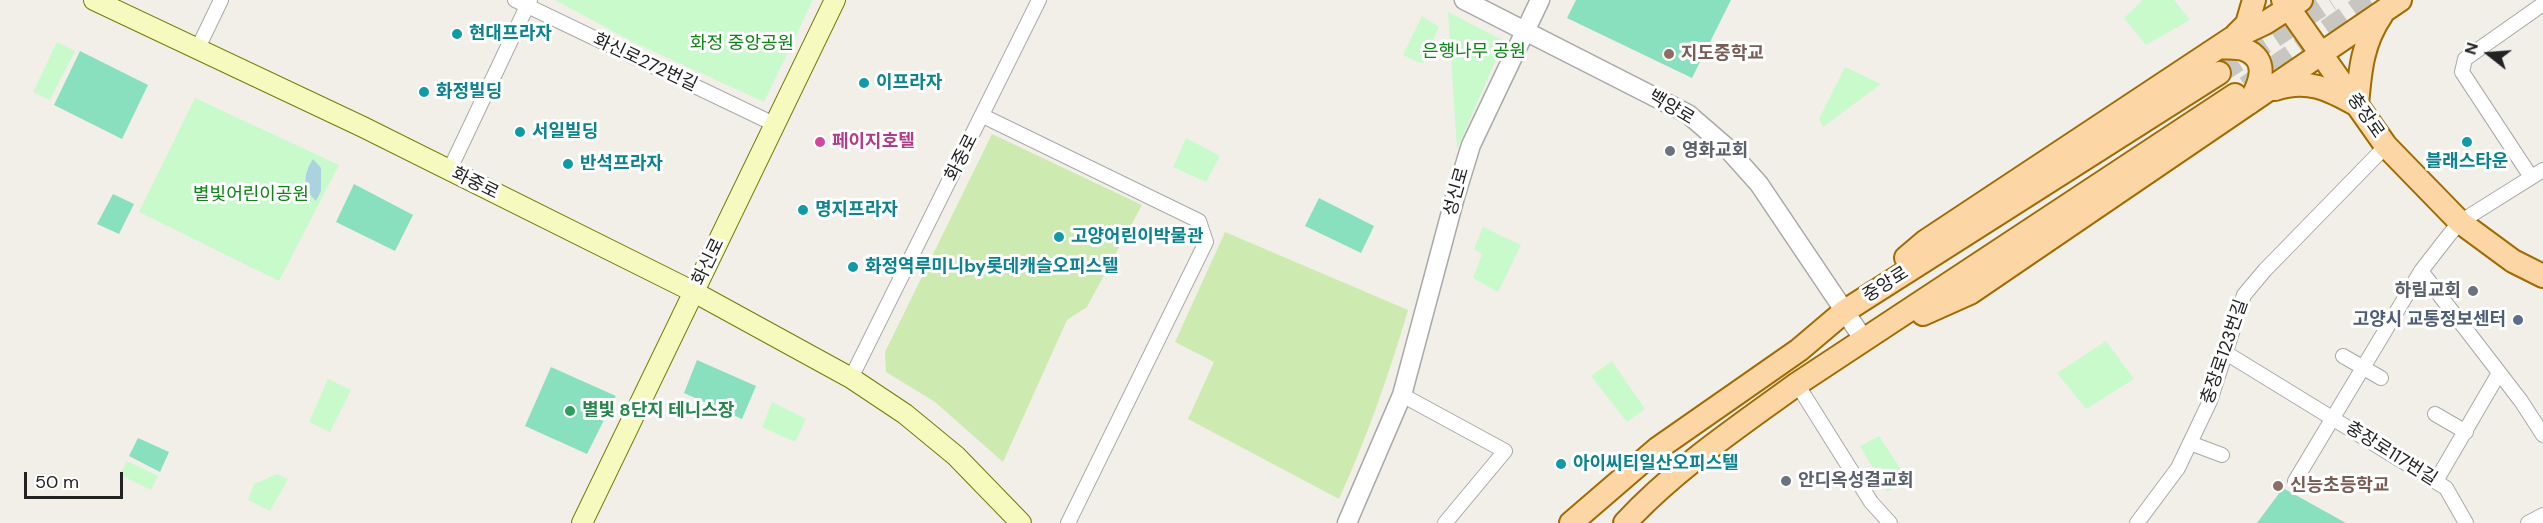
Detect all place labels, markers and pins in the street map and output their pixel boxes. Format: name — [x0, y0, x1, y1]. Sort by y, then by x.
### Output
place label: 현대프라자 — [469, 23, 552, 45]
marker: 현대프라자 — [450, 27, 464, 41]
place label: 지도중학교 — [1681, 43, 1764, 65]
marker: 지도중학교 — [1662, 47, 1676, 61]
place label: 이프라자 — [876, 72, 942, 94]
marker: 이프라자 — [857, 76, 871, 90]
place label: 화정빌딩 — [436, 81, 502, 103]
marker: 화정빌딩 — [417, 85, 431, 99]
place label: 서일빌딩 — [532, 121, 598, 143]
marker: 서일빌딩 — [513, 125, 527, 139]
place label: 페이지호텔 — [832, 131, 915, 153]
marker: 페이지호텔 — [813, 135, 827, 149]
marker: 블래스타운 — [2460, 135, 2474, 149]
place label: 영화교회 — [1682, 140, 1748, 162]
marker: 영화교회 — [1663, 144, 1677, 158]
place label: 블래스타운 — [2426, 151, 2508, 173]
place label: 반석프라자 — [580, 153, 663, 175]
marker: 반석프라자 — [561, 157, 575, 171]
place label: 명지프라자 — [815, 199, 898, 221]
marker: 명지프라자 — [796, 203, 810, 217]
place label: 고양어린이박물관 — [1071, 226, 1203, 248]
marker: 고양어린이박물관 — [1052, 230, 1066, 244]
place label: 화정역루미니by롯데캐슬오피스텔 — [865, 256, 1119, 278]
marker: 화정역루미니by롯데캐슬오피스텔 — [846, 260, 860, 274]
place label: 하림교회 — [2395, 280, 2461, 302]
marker: 하림교회 — [2466, 284, 2480, 298]
place label: 고양시 교통정보센터 — [2353, 309, 2506, 331]
marker: 고양시 교통정보센터 — [2511, 313, 2525, 327]
place label: 별빛 8단지 테니스장 — [582, 400, 734, 422]
marker: 별빛 8단지 테니스장 — [563, 404, 577, 418]
place label: 아이씨티일산오피스텔 — [1573, 453, 1739, 475]
marker: 아이씨티일산오피스텔 — [1554, 457, 1568, 471]
place label: 안디옥성결교회 — [1798, 470, 1914, 492]
marker: 안디옥성결교회 — [1779, 474, 1793, 488]
place label: 신능초등학교 — [2290, 475, 2389, 497]
marker: 신능초등학교 — [2271, 479, 2285, 493]

